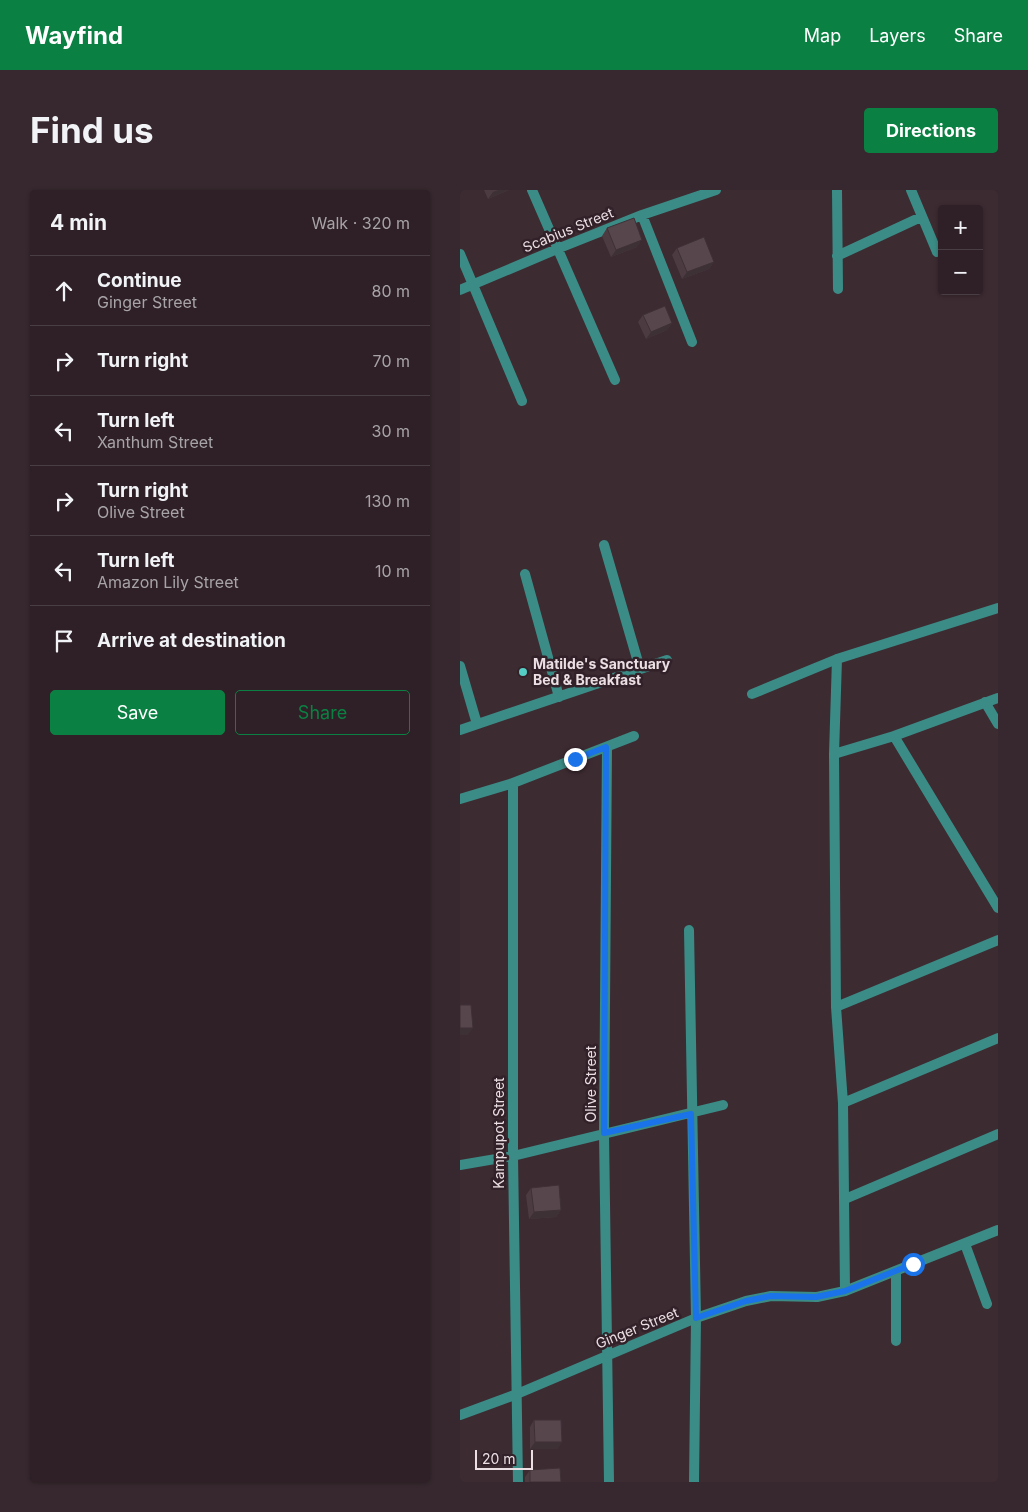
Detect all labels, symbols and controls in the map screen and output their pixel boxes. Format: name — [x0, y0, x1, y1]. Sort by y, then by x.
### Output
text: Wayfind — [25, 21, 123, 50]
text: Map — [804, 25, 841, 46]
text: Layers — [869, 25, 926, 46]
text: Share — [954, 25, 1003, 46]
button: Directions — [864, 108, 998, 153]
text: Find us — [30, 109, 154, 151]
street label: Scabius Street — [520, 204, 616, 255]
map controls — [938, 205, 983, 295]
button: + — [938, 205, 983, 250]
text: 4 min — [50, 210, 107, 235]
text: Walk · 320 m — [312, 213, 410, 233]
button: − — [938, 250, 983, 295]
text: Continue — [97, 269, 182, 292]
icon: ahead — [50, 277, 78, 305]
text: 80 m — [371, 281, 410, 301]
text: Ginger Street — [97, 292, 197, 312]
icon: right — [50, 347, 78, 375]
text: Turn right — [97, 349, 188, 372]
text: 70 m — [373, 351, 410, 371]
text: Turn left — [97, 409, 175, 432]
icon: left — [50, 417, 78, 445]
text: 30 m — [372, 421, 410, 441]
text: Xanthum Street — [97, 432, 213, 452]
text: Turn right — [97, 479, 188, 502]
icon: right — [50, 487, 78, 515]
text: 130 m — [365, 491, 410, 511]
text: Olive Street — [97, 502, 185, 522]
text: Turn left — [97, 549, 175, 572]
icon: left — [50, 557, 78, 585]
text: 10 m — [375, 561, 410, 581]
text: Amazon Lily Street — [97, 572, 239, 592]
icon: arrive — [50, 627, 78, 655]
text: Arrive at destination — [97, 629, 286, 652]
place label: Matilde's Sanctuary Bed & Breakfast — [533, 655, 671, 688]
marker: Matilde's Sanctuary Bed & Breakfast — [517, 666, 529, 678]
button: Save — [50, 690, 225, 735]
button: Share — [235, 690, 410, 735]
route end — [564, 748, 587, 771]
street label: Olive Street — [582, 1045, 599, 1122]
street label: Kampupot Street — [490, 1077, 507, 1189]
route start — [902, 1253, 925, 1276]
street label: Ginger Street — [593, 1303, 681, 1352]
scale bar — [475, 1447, 532, 1470]
text: 20 m — [482, 1450, 516, 1467]

